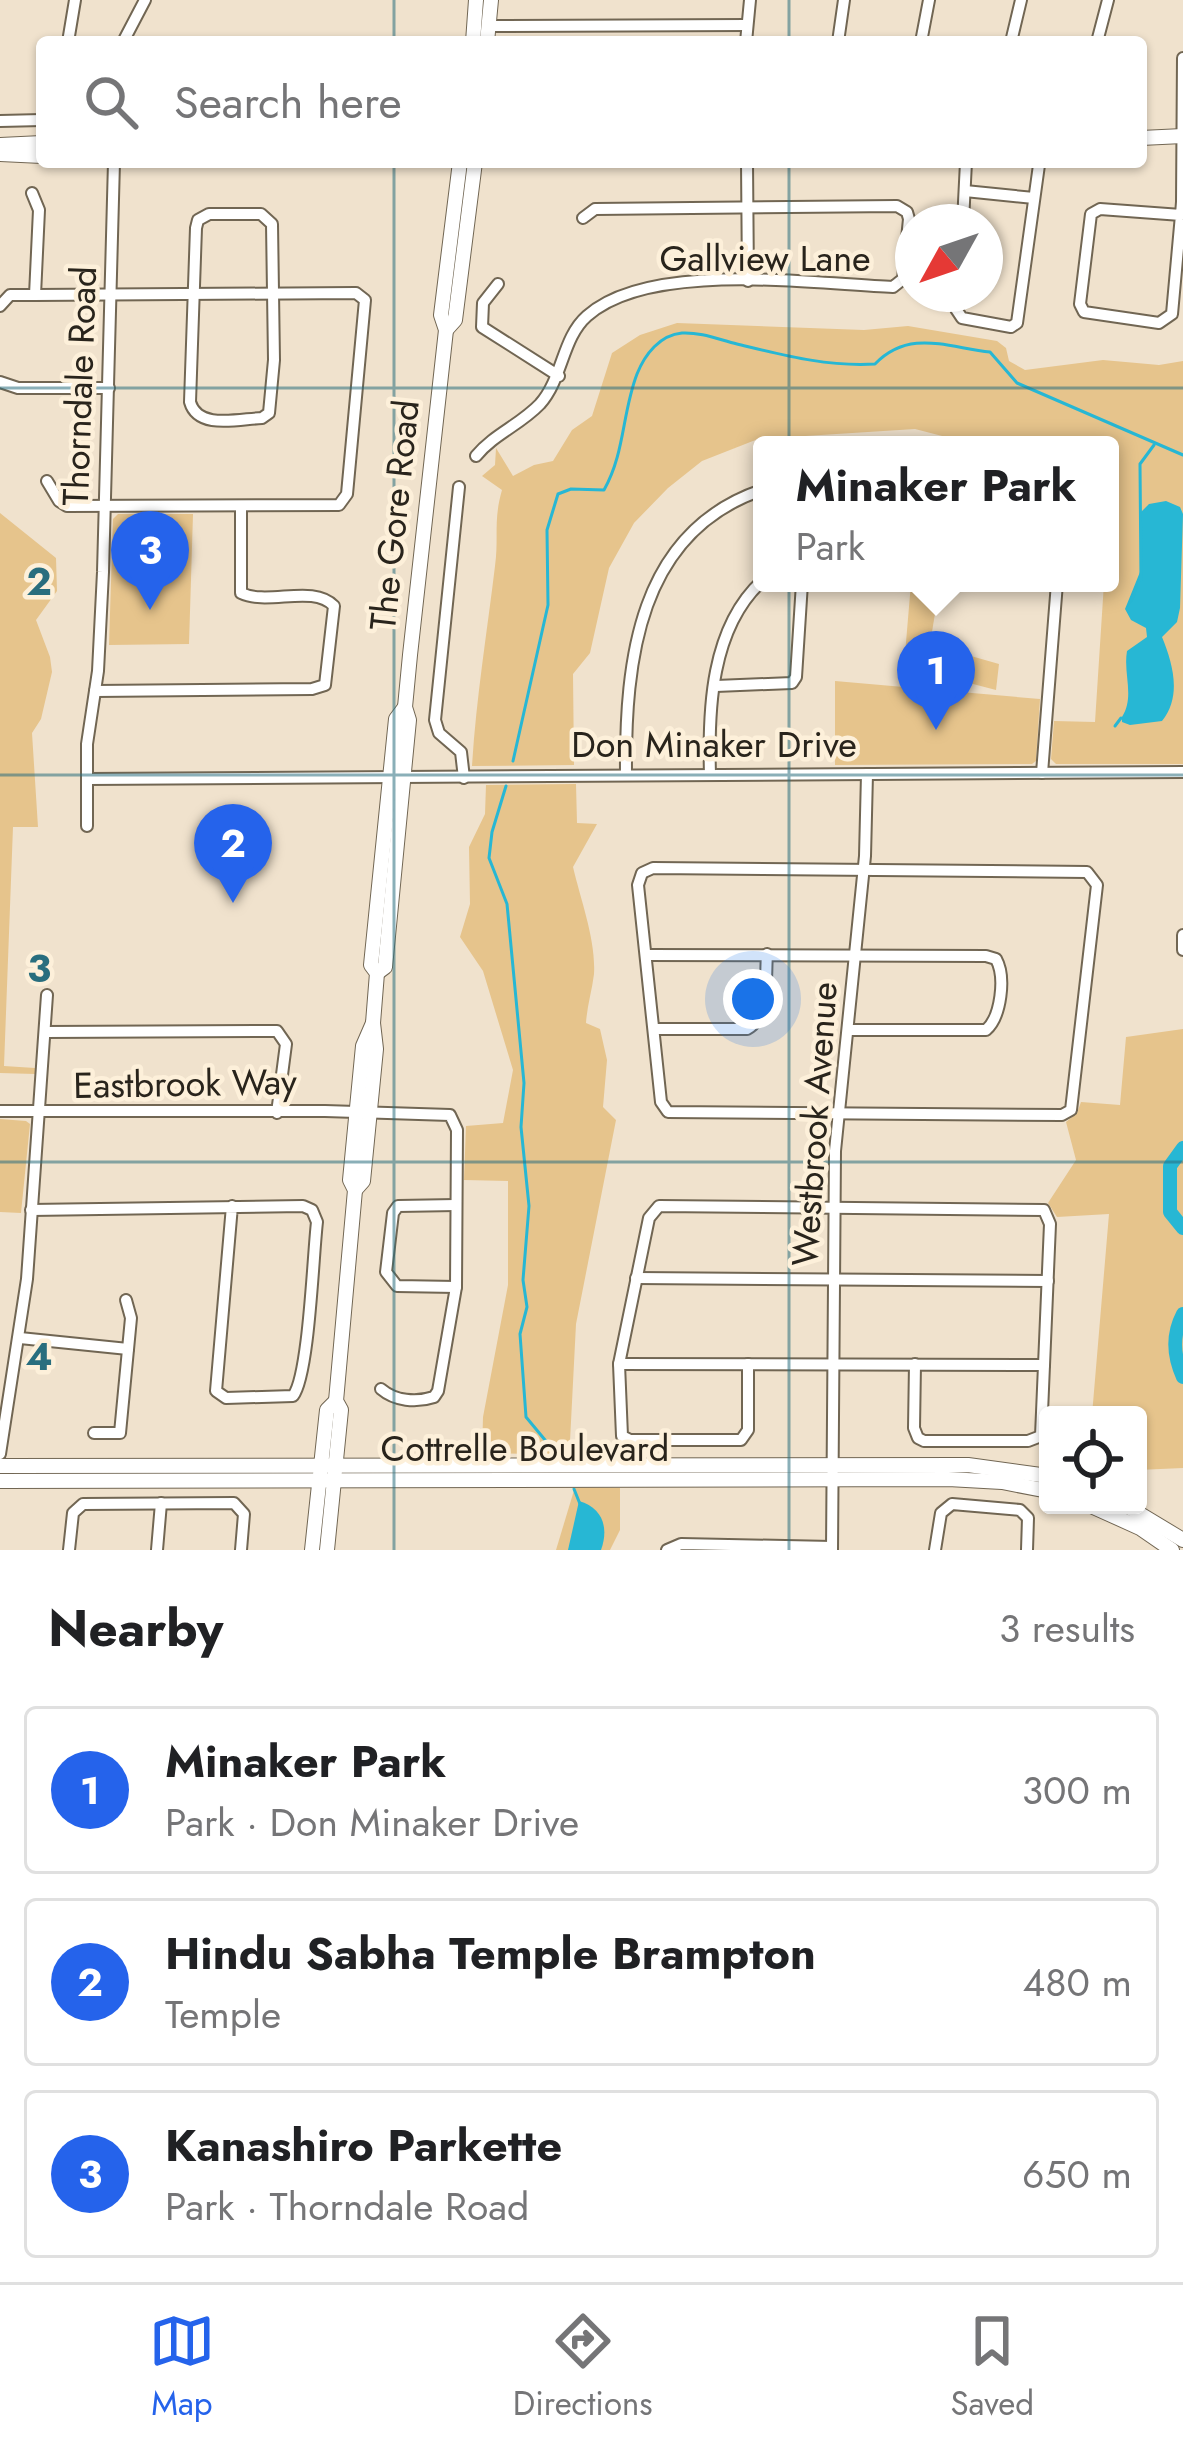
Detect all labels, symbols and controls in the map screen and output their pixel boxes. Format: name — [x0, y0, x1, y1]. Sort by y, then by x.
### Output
search box — [36, 36, 1147, 168]
icon: search — [78, 69, 144, 135]
text: Search here — [174, 70, 402, 135]
north arrow — [895, 204, 1003, 312]
street label: Gallview Lane — [659, 232, 871, 284]
street label: Thorndale Road — [49, 265, 109, 507]
street label: The Gore Road — [356, 397, 432, 633]
popup — [753, 436, 1119, 592]
text: Minaker Park — [795, 453, 1077, 518]
pin: 3 — [111, 511, 189, 610]
text: Park — [795, 518, 865, 575]
text: 2 — [26, 553, 52, 610]
pin: 1 — [897, 631, 975, 730]
street label: Don Minaker Drive — [571, 718, 857, 770]
pin: 2 — [194, 804, 272, 903]
text: 3 — [27, 940, 51, 997]
your location — [723, 969, 783, 1029]
street label: Westbrook Avenue — [778, 980, 850, 1268]
street label: Eastbrook Way — [73, 1055, 297, 1111]
text: 4 — [25, 1328, 53, 1385]
map controls — [1039, 1406, 1147, 1514]
button: locate — [1039, 1406, 1147, 1514]
street label: Cottrelle Boulevard — [381, 1422, 669, 1474]
text: Nearby — [48, 1591, 223, 1665]
text: 3 results — [999, 1600, 1135, 1657]
text: Minaker Park — [165, 1729, 446, 1794]
text: 1 — [80, 1762, 100, 1819]
text: 300 m — [1022, 1762, 1132, 1819]
text: Park · Don Minaker Drive — [165, 1794, 579, 1851]
text: Hindu Sabha Temple Brampton — [165, 1921, 816, 1986]
text: 2 — [77, 1954, 103, 2011]
text: 480 m — [1022, 1954, 1132, 2011]
text: Temple — [165, 1986, 281, 2043]
text: Kanashiro Parkette — [165, 2113, 562, 2178]
text: 3 — [78, 2146, 102, 2203]
text: 650 m — [1022, 2146, 1132, 2203]
text: Park · Thorndale Road — [165, 2178, 529, 2235]
tab: Map — [149, 2308, 215, 2427]
tab: Directions — [513, 2308, 653, 2427]
tab: Saved — [950, 2308, 1034, 2427]

